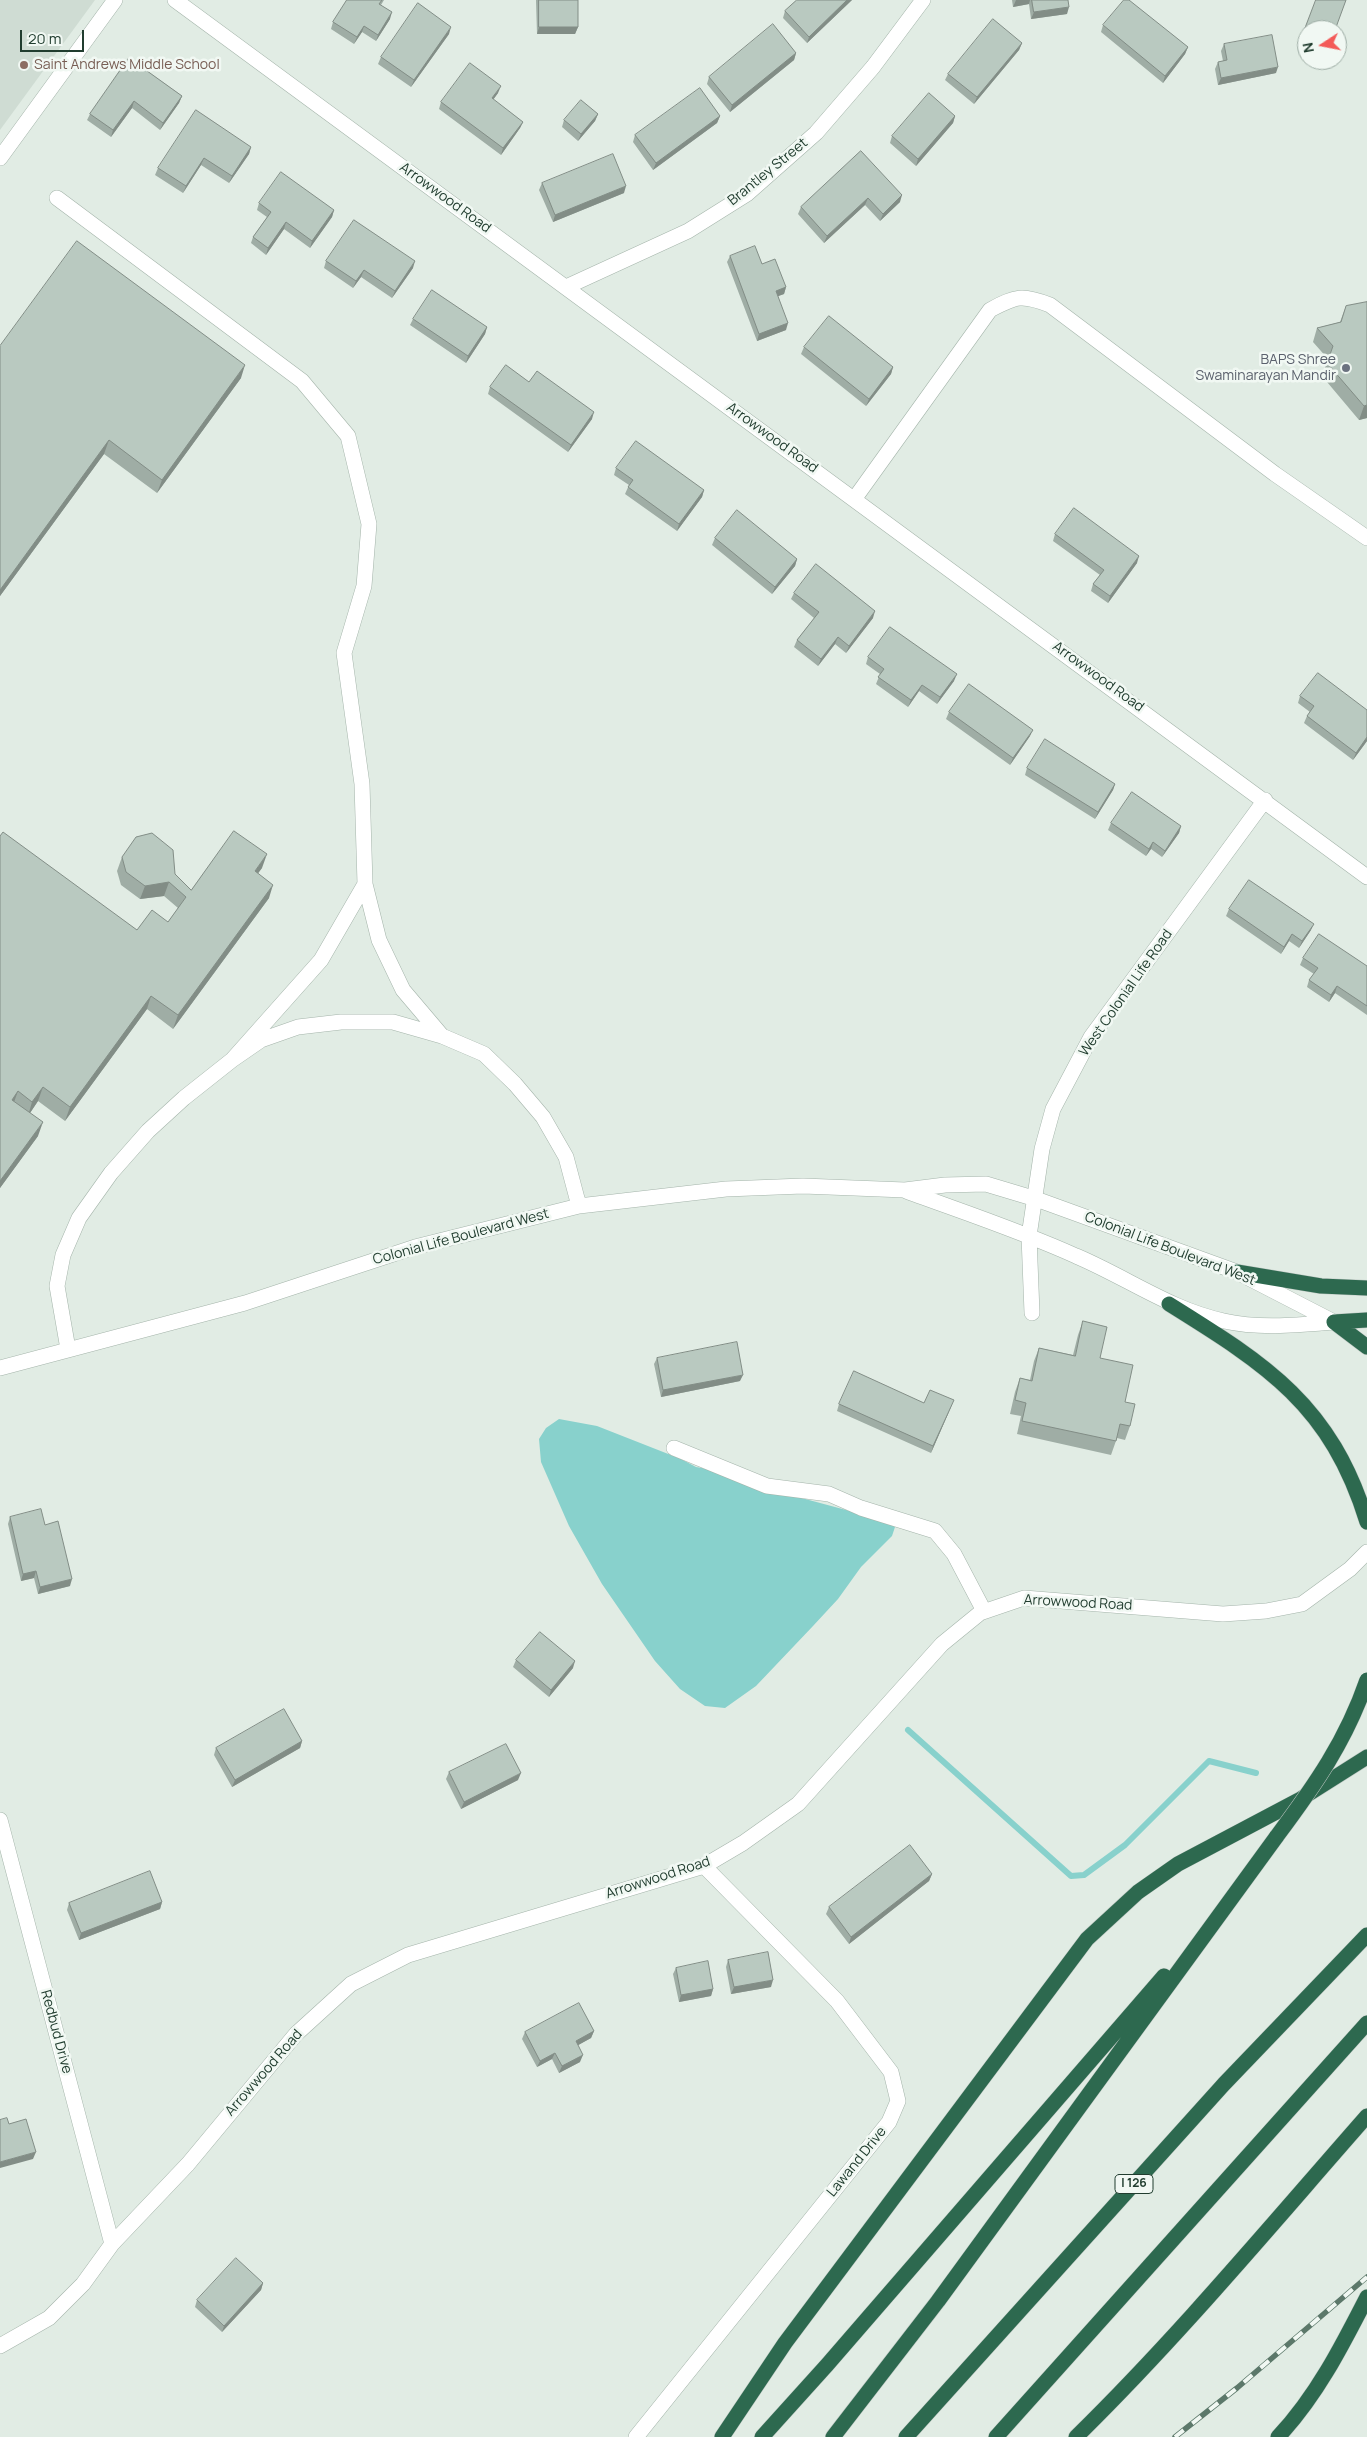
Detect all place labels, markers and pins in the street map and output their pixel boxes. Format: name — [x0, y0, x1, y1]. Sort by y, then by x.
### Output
place label: Saint Andrews Middle School — [34, 57, 220, 73]
marker: Saint Andrews Middle School — [18, 59, 30, 71]
place label: BAPS Shree Swaminarayan Mandir — [1195, 352, 1336, 384]
marker: BAPS Shree Swaminarayan Mandir — [1340, 362, 1352, 374]

